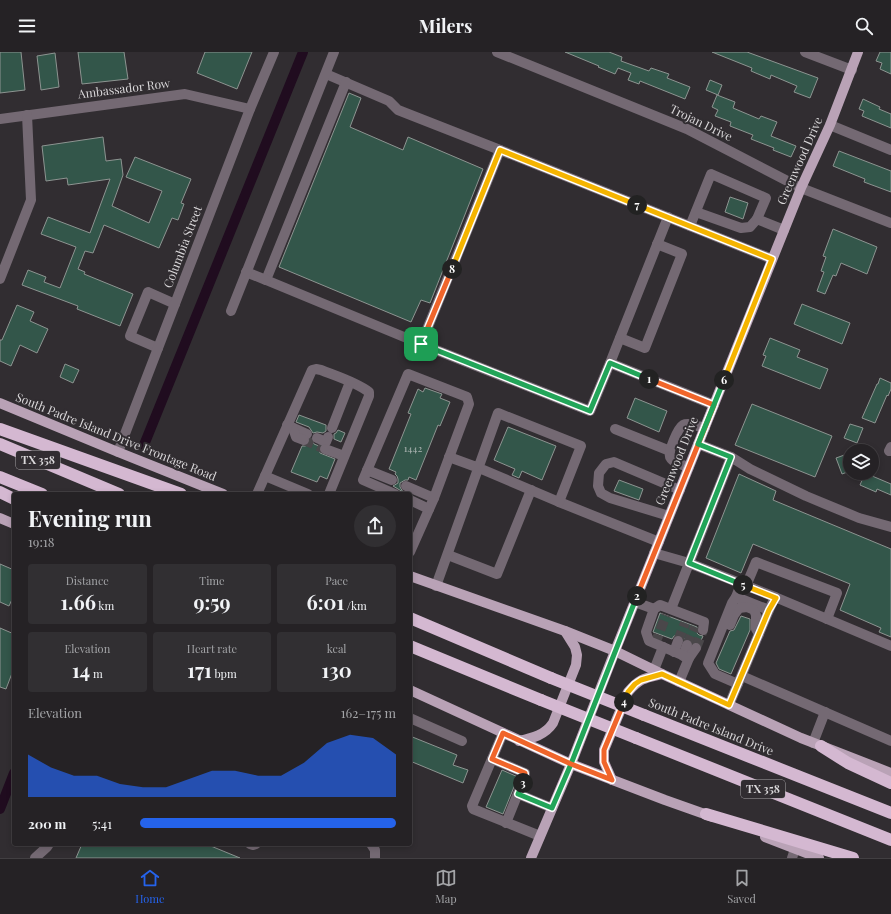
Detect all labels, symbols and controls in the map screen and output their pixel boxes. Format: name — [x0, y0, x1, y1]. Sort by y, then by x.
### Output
text: Milers — [419, 14, 472, 38]
icon: menu — [16, 15, 38, 37]
icon: search — [853, 15, 875, 37]
street label: Ambassador Row — [76, 74, 172, 102]
street label: Trojan Drive — [667, 100, 735, 144]
street label: Greenwood Drive — [773, 114, 826, 207]
pin: 7 — [627, 195, 647, 215]
text: 7 — [634, 197, 640, 212]
street label: Columbia Street — [159, 202, 205, 290]
pin: 8 — [442, 259, 462, 279]
text: 8 — [449, 261, 455, 276]
pin — [404, 327, 438, 361]
icon: arrive — [410, 333, 432, 355]
pin: 1 — [639, 369, 659, 389]
pin: 6 — [714, 370, 734, 390]
text: 1 — [647, 371, 651, 386]
text: 6 — [721, 372, 727, 387]
street label: South Padre Island Drive Frontage Road — [14, 388, 219, 484]
street label: Greenwood Drive — [651, 414, 701, 507]
house number: 1442 — [404, 441, 422, 455]
map controls — [843, 444, 879, 480]
button: layers — [843, 444, 879, 480]
road number: TX 358 — [16, 451, 60, 469]
text: Evening run — [28, 503, 152, 533]
button: share — [354, 505, 396, 547]
text: 19:18 — [28, 533, 54, 550]
text: Distance — [66, 573, 109, 588]
text: Time — [199, 573, 225, 588]
text: Pace — [325, 573, 348, 588]
pin: 5 — [733, 575, 753, 595]
text: 5 — [740, 577, 746, 592]
pin: 2 — [627, 586, 647, 606]
text: 1.66 — [60, 588, 96, 615]
text: 9:59 — [193, 588, 231, 615]
text: 6:01 — [307, 588, 344, 615]
text: 2 — [634, 588, 640, 603]
text: km — [96, 598, 114, 613]
text: /km — [344, 598, 367, 613]
text: Elevation — [64, 641, 110, 656]
text: Heart rate — [187, 641, 237, 656]
text: kcal — [327, 641, 347, 656]
text: 14 — [72, 656, 90, 683]
text: 171 — [187, 656, 212, 683]
text: 130 — [322, 656, 352, 683]
text: m — [90, 666, 103, 681]
text: bpm — [212, 666, 237, 681]
pin: 4 — [614, 692, 634, 712]
text: 4 — [621, 694, 627, 709]
street label: South Padre Island Drive — [646, 694, 776, 759]
text: Elevation — [28, 704, 82, 721]
text: 162–175 m — [341, 704, 396, 721]
pin: 3 — [513, 773, 533, 793]
text: 3 — [520, 775, 526, 790]
road number: TX 358 — [741, 780, 785, 798]
text: 200 m — [28, 815, 66, 832]
text: 5:41 — [92, 815, 112, 832]
tab: Home — [135, 867, 165, 906]
tab: Map — [435, 867, 457, 906]
tab: Saved — [727, 867, 756, 906]

